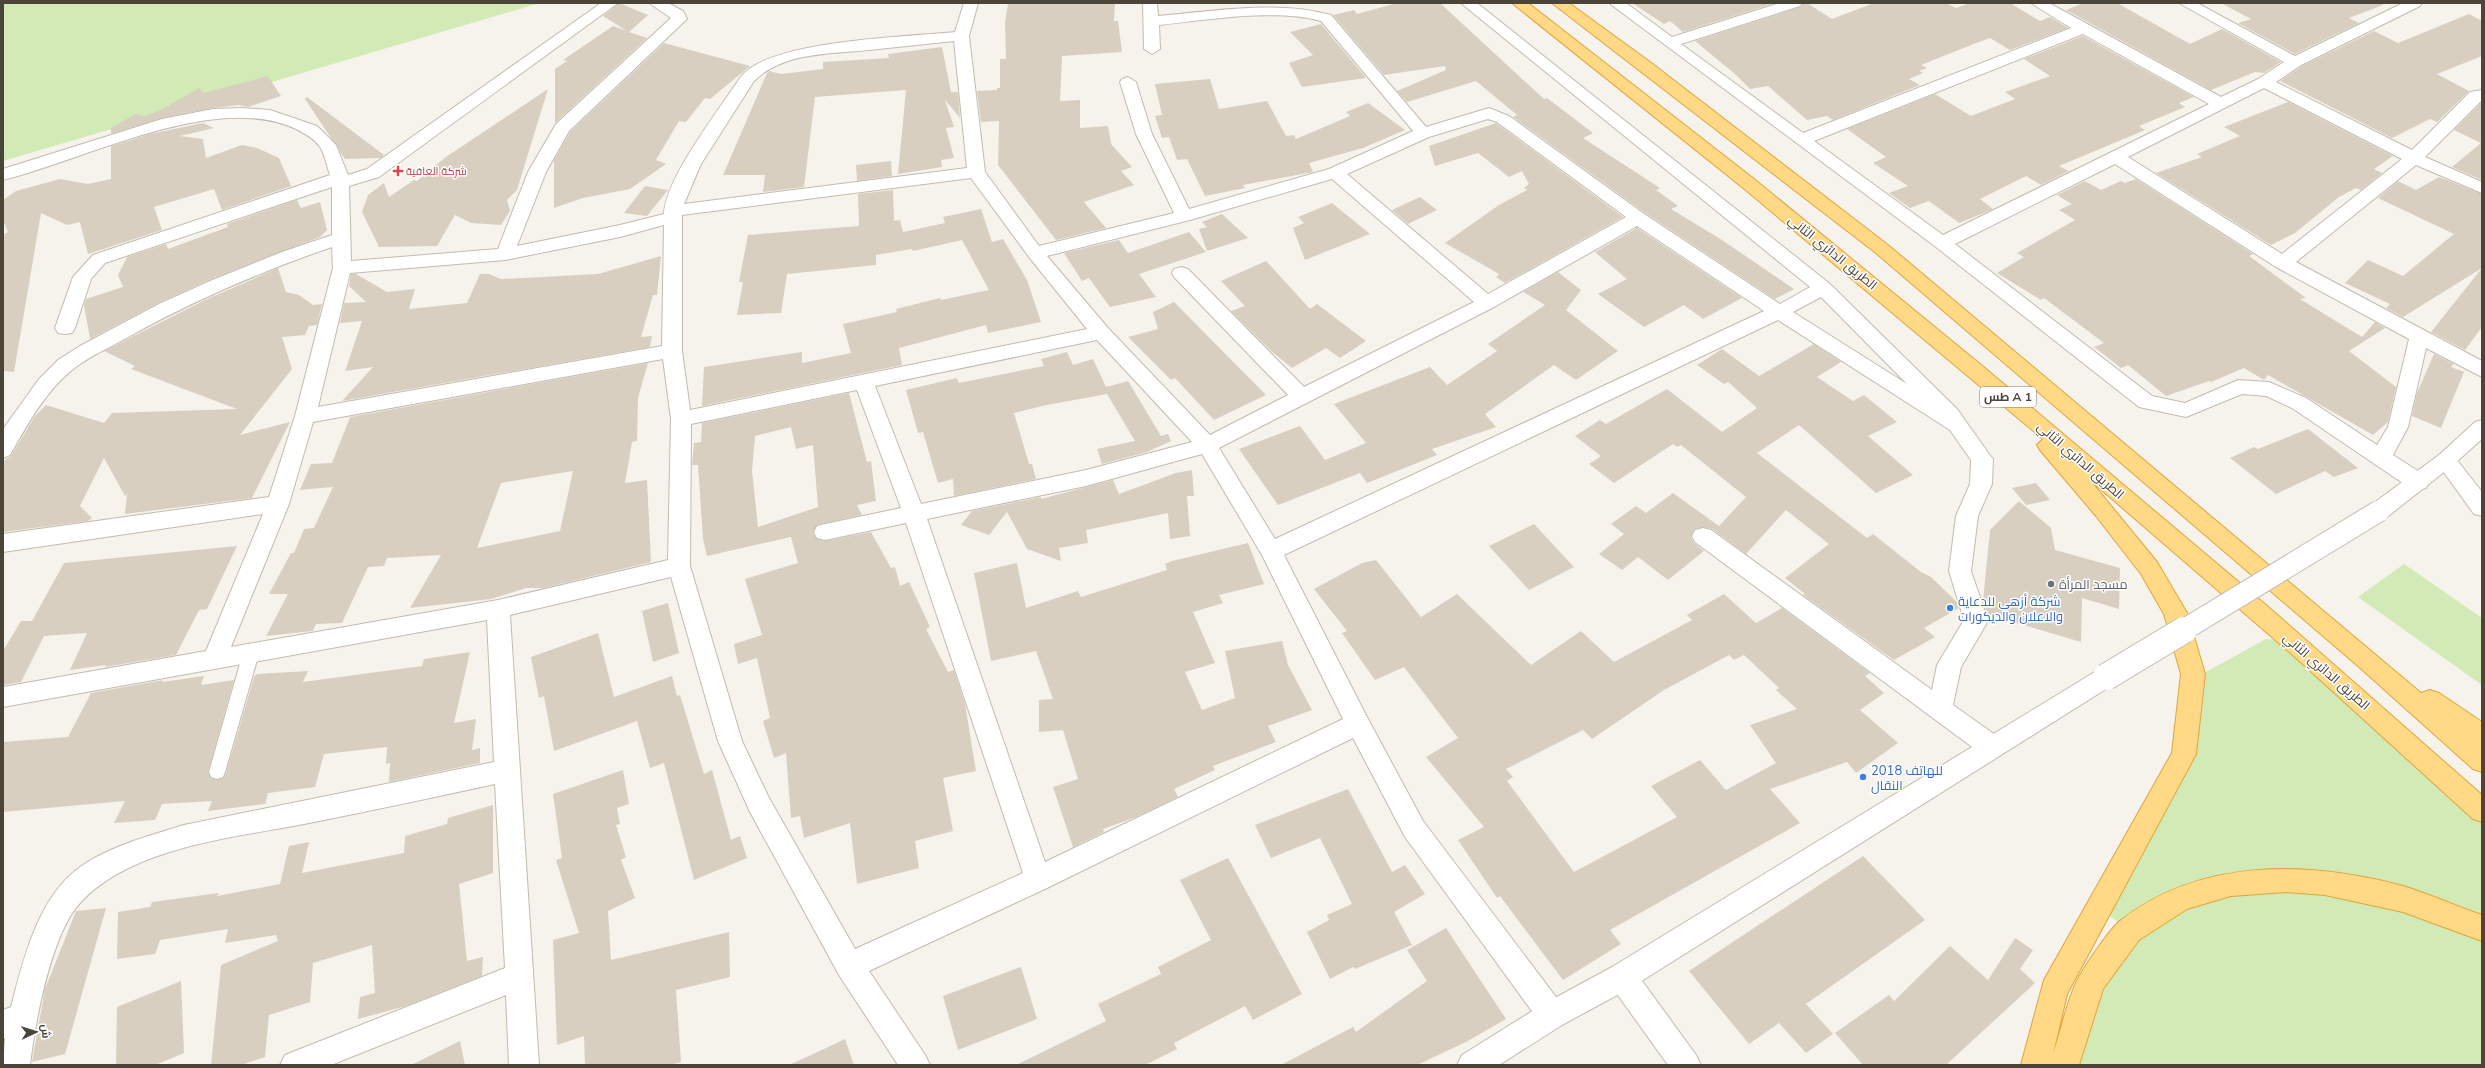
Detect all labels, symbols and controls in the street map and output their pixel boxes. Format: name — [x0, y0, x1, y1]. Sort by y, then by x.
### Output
place label: شركة العافية — [406, 164, 467, 179]
marker: شركة العافية — [393, 166, 403, 176]
street label: الطريق الدائري الثاني — [1783, 211, 1881, 295]
road number: طس A 1 — [1980, 387, 2036, 407]
street label: الطريق الدائري الثاني — [2032, 418, 2128, 504]
place label: مسجد المرأة — [2059, 576, 2128, 594]
marker: مسجد المرأة — [2046, 579, 2056, 589]
place label: شركة أزهى للدعاية والاعلان والديكورات — [1958, 593, 2063, 626]
marker: شركة أزهى للدعاية والاعلان والديكورات — [1945, 603, 1955, 613]
street label: الطريق الدائري الثاني — [2278, 629, 2374, 715]
place label: 2018 للهاتف النقال — [1871, 762, 1943, 795]
marker: 2018 للهاتف النقال — [1858, 772, 1868, 782]
north arrow — [16, 1012, 56, 1052]
text: ش — [38, 1024, 53, 1039]

